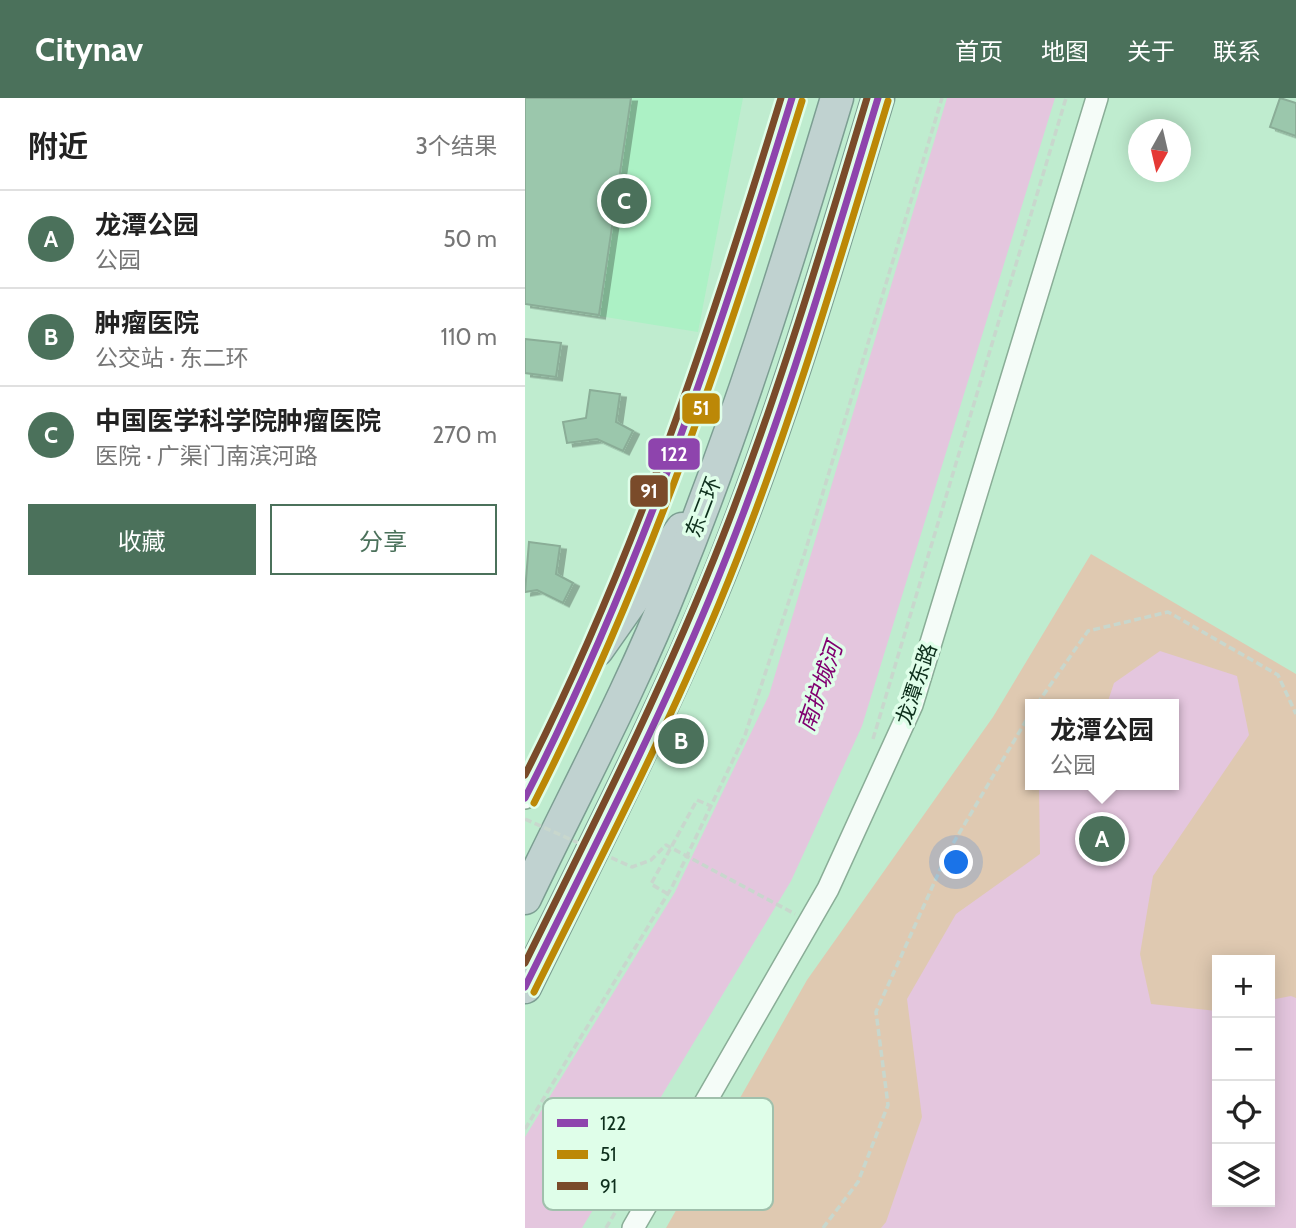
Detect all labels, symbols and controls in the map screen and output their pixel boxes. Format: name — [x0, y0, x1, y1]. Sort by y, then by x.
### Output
text: Citynav — [35, 29, 143, 69]
text: 首页 — [955, 37, 1003, 66]
text: 地图 — [1041, 37, 1089, 66]
text: 关于 — [1127, 37, 1175, 66]
text: 联系 — [1213, 37, 1261, 66]
north arrow — [1128, 119, 1191, 182]
text: 附近 — [28, 128, 88, 165]
text: 3个结果 — [416, 132, 497, 160]
pin: C — [601, 175, 647, 227]
text: 龙潭公园 — [95, 209, 199, 241]
text: A — [44, 225, 58, 253]
text: 50 m — [443, 225, 497, 253]
text: 公园 — [95, 246, 141, 274]
text: 肿瘤医院 — [95, 307, 199, 339]
text: B — [44, 323, 58, 351]
text: 110 m — [441, 323, 497, 351]
text: 公交站 · 东二环 — [95, 344, 249, 372]
line badge: 51 — [681, 392, 721, 425]
text: 51 — [692, 397, 710, 420]
text: 中国医学科学院肿瘤医院 — [95, 405, 381, 437]
text: C — [44, 421, 58, 449]
text: 270 m — [432, 421, 497, 449]
line badge: 122 — [647, 437, 701, 471]
text: 医院 · 广渠门南滨河路 — [95, 442, 318, 470]
text: 122 — [660, 443, 688, 466]
street label: 东二环 — [680, 473, 726, 541]
line badge: 91 — [629, 474, 669, 508]
text: 91 — [640, 480, 658, 503]
button: 收藏 — [28, 504, 256, 575]
button: 分享 — [270, 504, 497, 575]
water label: 南护城河 — [792, 635, 850, 735]
street label: 龙潭东路 — [891, 640, 941, 728]
popup — [1025, 699, 1179, 790]
text: 龙潭公园 — [1050, 714, 1154, 746]
pin: B — [658, 715, 704, 767]
text: 公园 — [1050, 751, 1096, 779]
pin: A — [1079, 813, 1125, 865]
your location — [939, 845, 973, 879]
map controls — [1212, 955, 1275, 1207]
button: + — [1212, 955, 1275, 1018]
button: − — [1212, 1018, 1275, 1081]
button: locate — [1212, 1081, 1275, 1144]
legend — [543, 1098, 773, 1210]
text: 122 — [600, 1112, 626, 1135]
text: 51 — [600, 1143, 616, 1166]
button: layers — [1212, 1144, 1275, 1207]
text: 91 — [600, 1175, 617, 1198]

